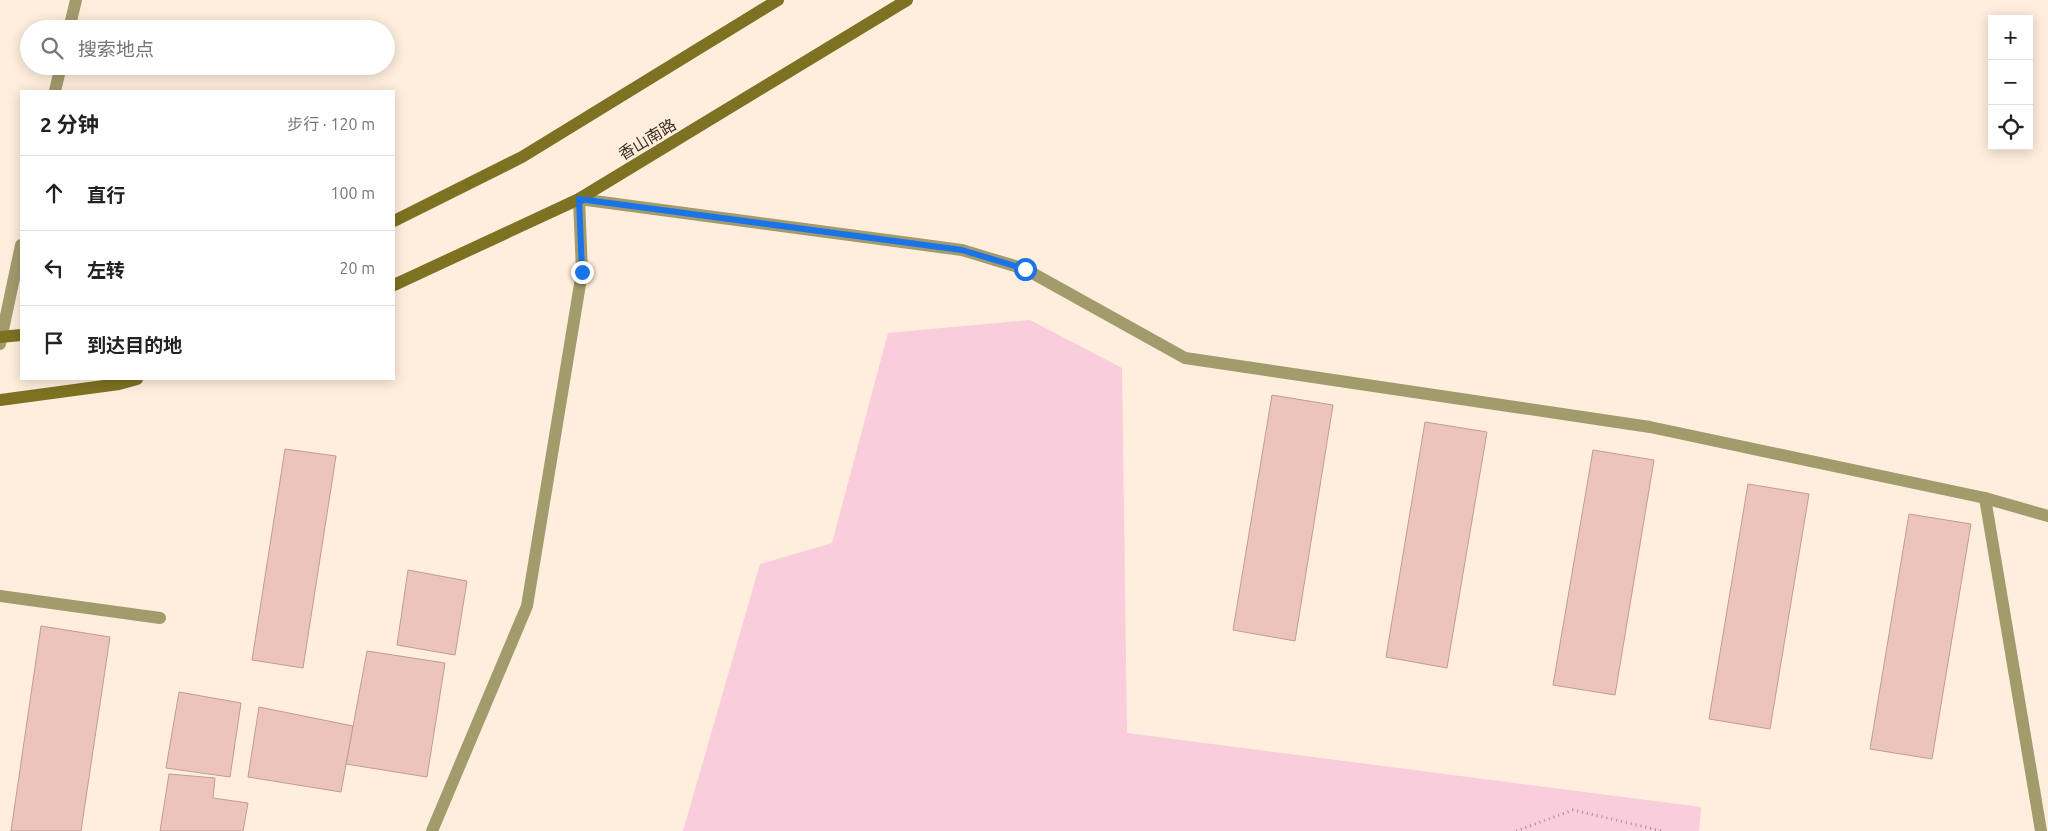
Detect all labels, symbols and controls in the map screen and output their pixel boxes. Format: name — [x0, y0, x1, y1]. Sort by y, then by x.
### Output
map controls — [1988, 15, 2033, 150]
button: + — [1988, 15, 2033, 60]
search box — [20, 20, 395, 75]
icon: search — [38, 34, 66, 62]
text: 搜索地点 — [78, 38, 154, 60]
button: − — [1988, 60, 2033, 105]
button: locate — [1988, 105, 2033, 150]
text: 2 分钟 — [40, 112, 99, 136]
text: 步行 · 120 m — [287, 115, 375, 133]
street label: 香山南路 — [615, 115, 679, 163]
icon: ahead — [40, 179, 68, 207]
text: 直行 — [87, 184, 125, 206]
text: 100 m — [330, 184, 375, 202]
icon: left — [40, 254, 68, 282]
route start — [1014, 258, 1037, 281]
text: 左转 — [87, 259, 125, 281]
text: 20 m — [339, 259, 375, 277]
route end — [571, 261, 594, 284]
icon: arrive — [40, 329, 68, 357]
text: 到达目的地 — [87, 334, 182, 356]

